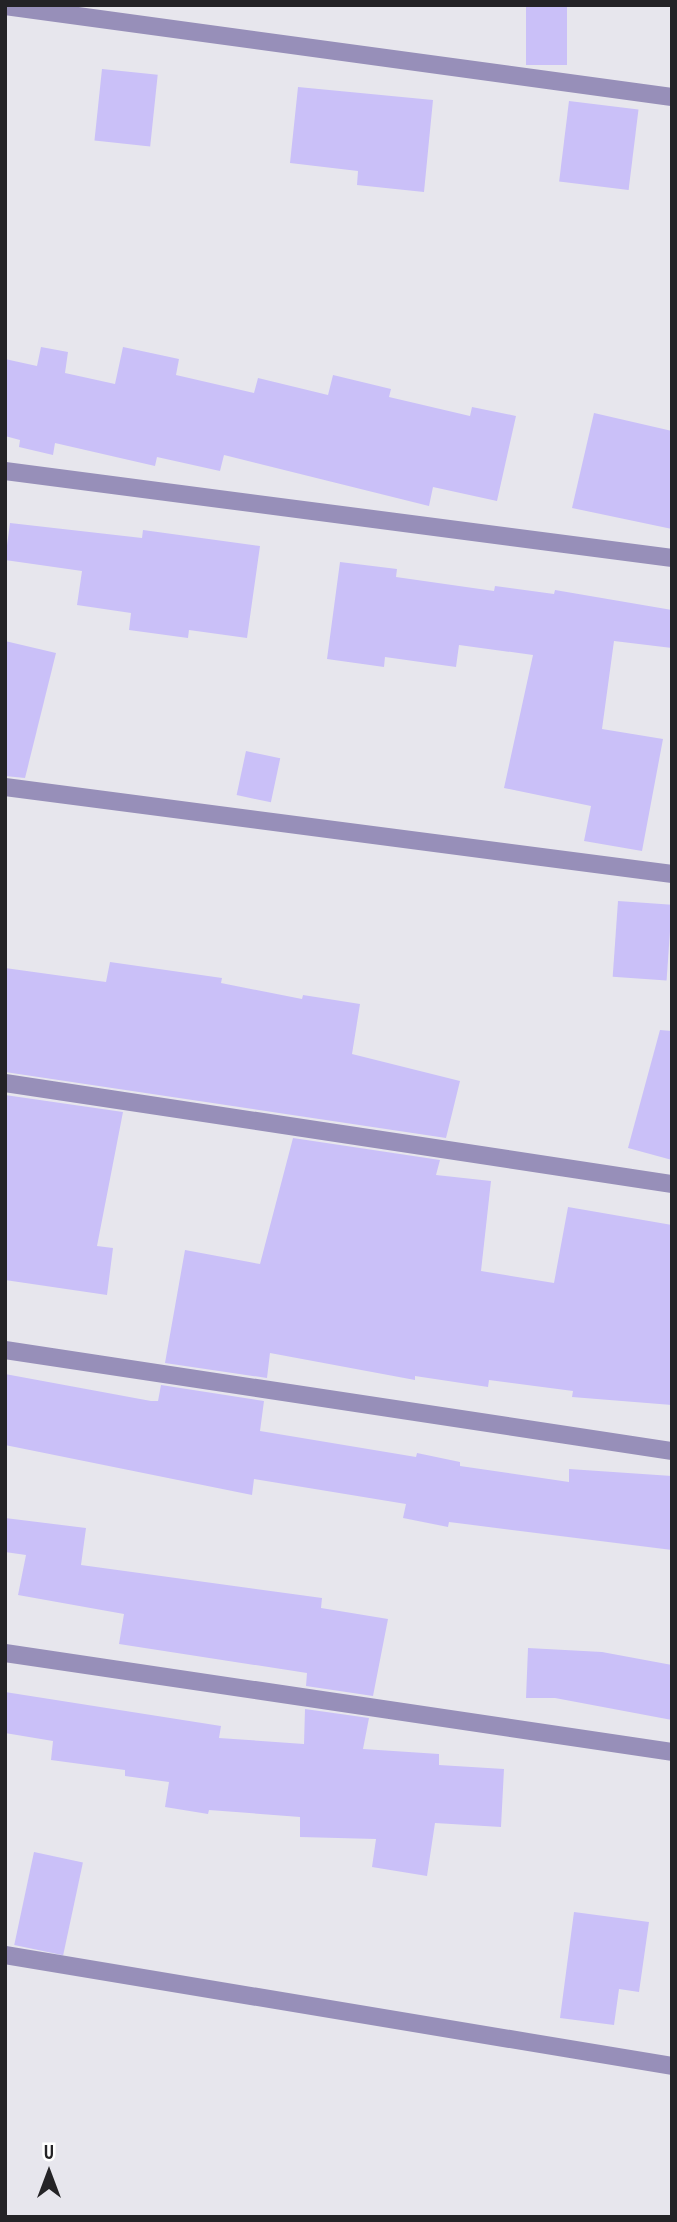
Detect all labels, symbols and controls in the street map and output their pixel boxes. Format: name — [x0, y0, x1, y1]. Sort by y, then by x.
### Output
north arrow — [14, 2138, 84, 2208]
text: U — [44, 2140, 54, 2164]

